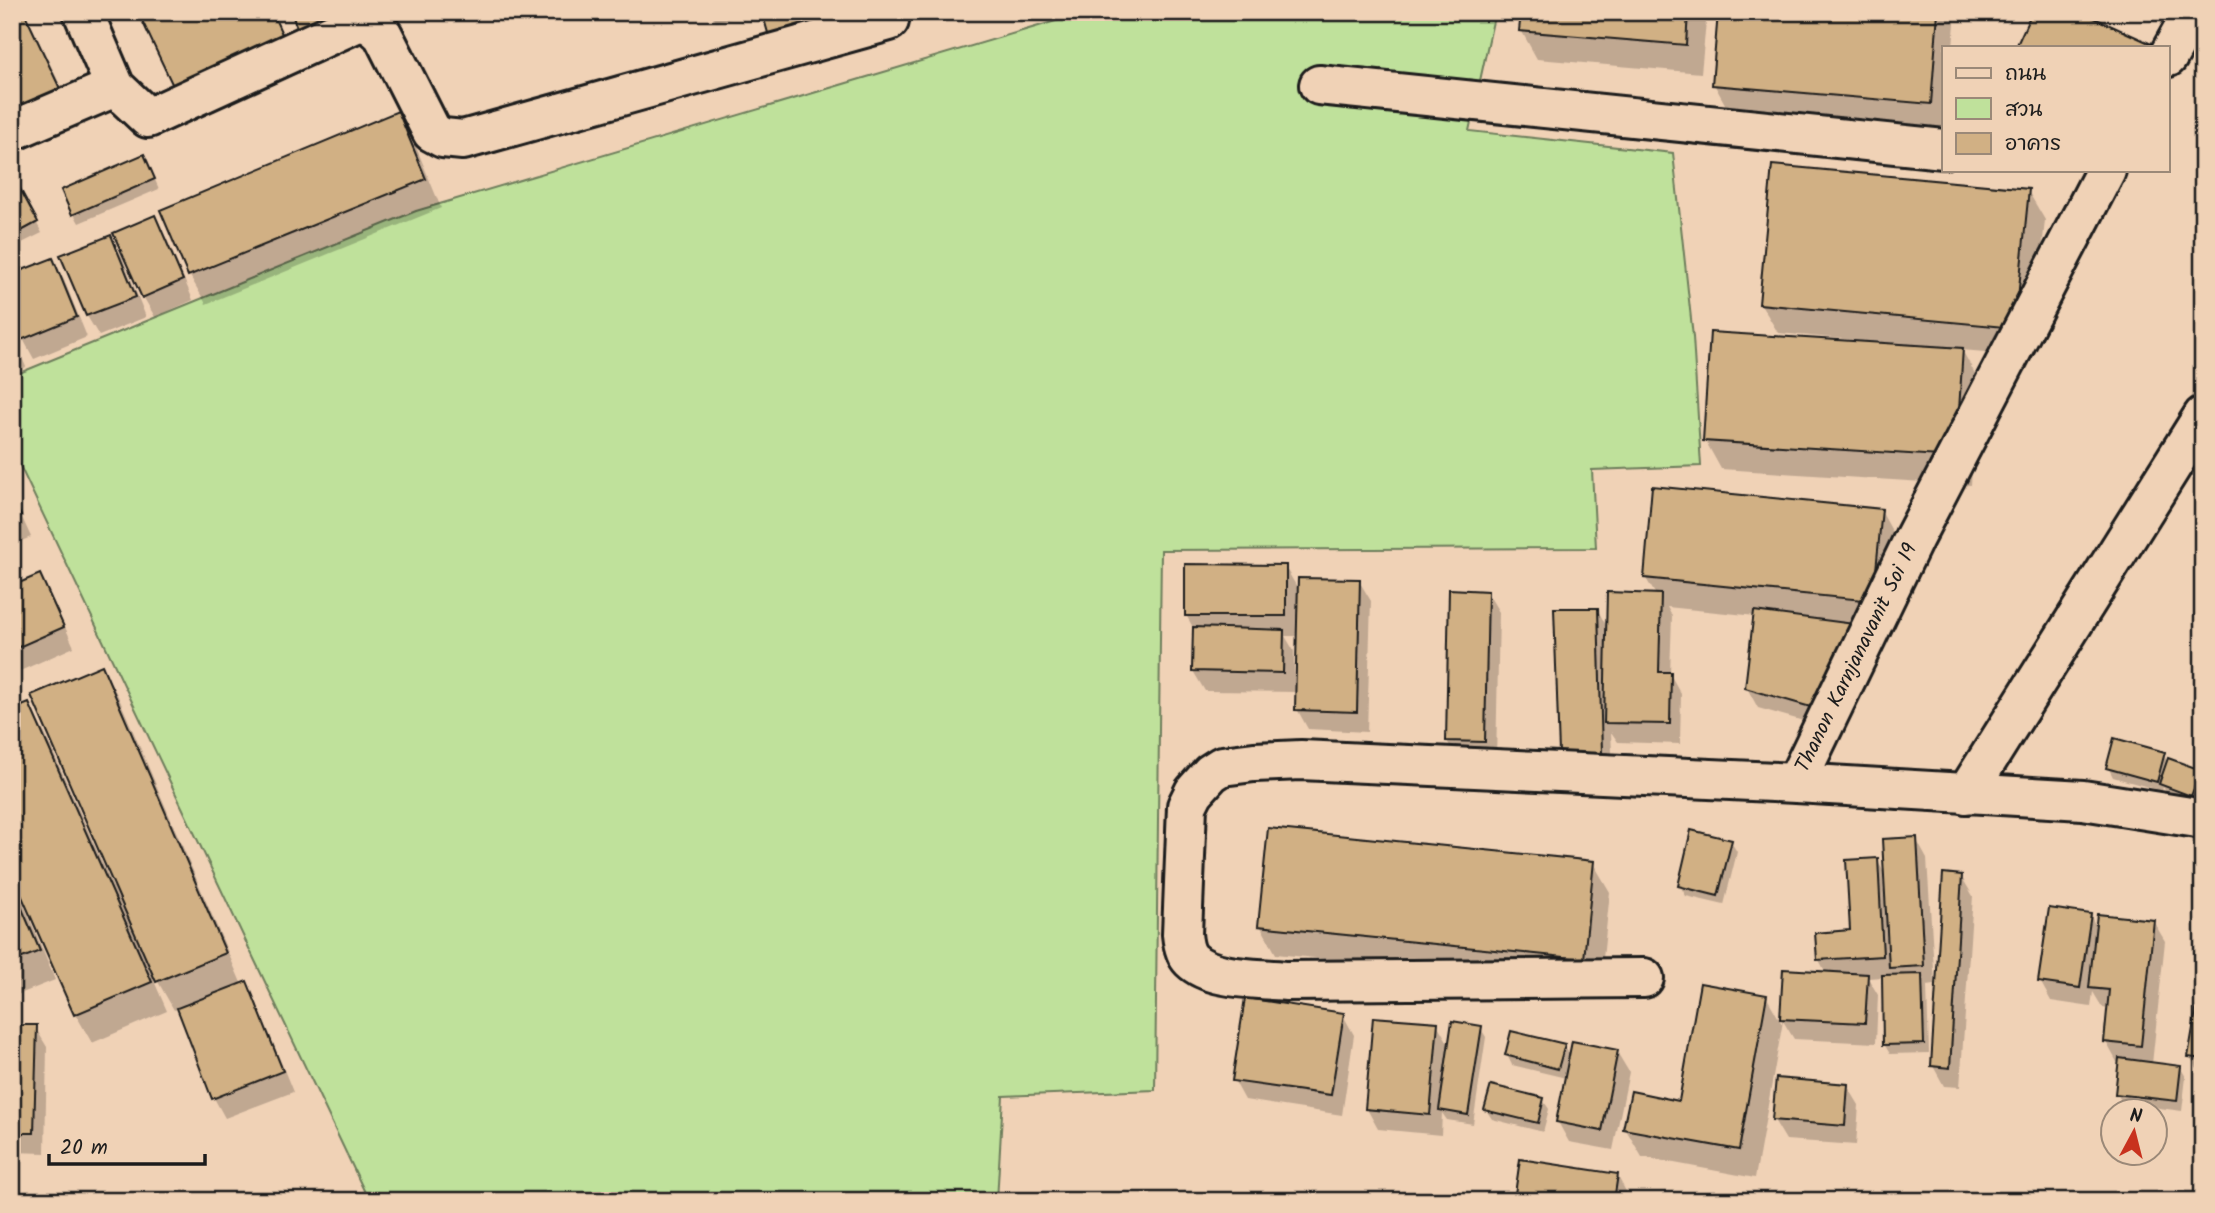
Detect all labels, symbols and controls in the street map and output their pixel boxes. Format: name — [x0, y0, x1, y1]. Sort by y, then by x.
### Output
legend — [1942, 46, 2170, 172]
text: ถนน — [2005, 58, 2046, 91]
text: สวน — [2005, 94, 2042, 127]
text: อาคาร — [2005, 128, 2061, 161]
street label: Thanon Karnjanavanit Soi 19 — [1787, 538, 1927, 778]
north arrow — [2100, 1098, 2170, 1168]
text: N — [2128, 1101, 2144, 1133]
scale bar — [49, 1122, 205, 1166]
text: 20 m — [60, 1132, 108, 1165]

